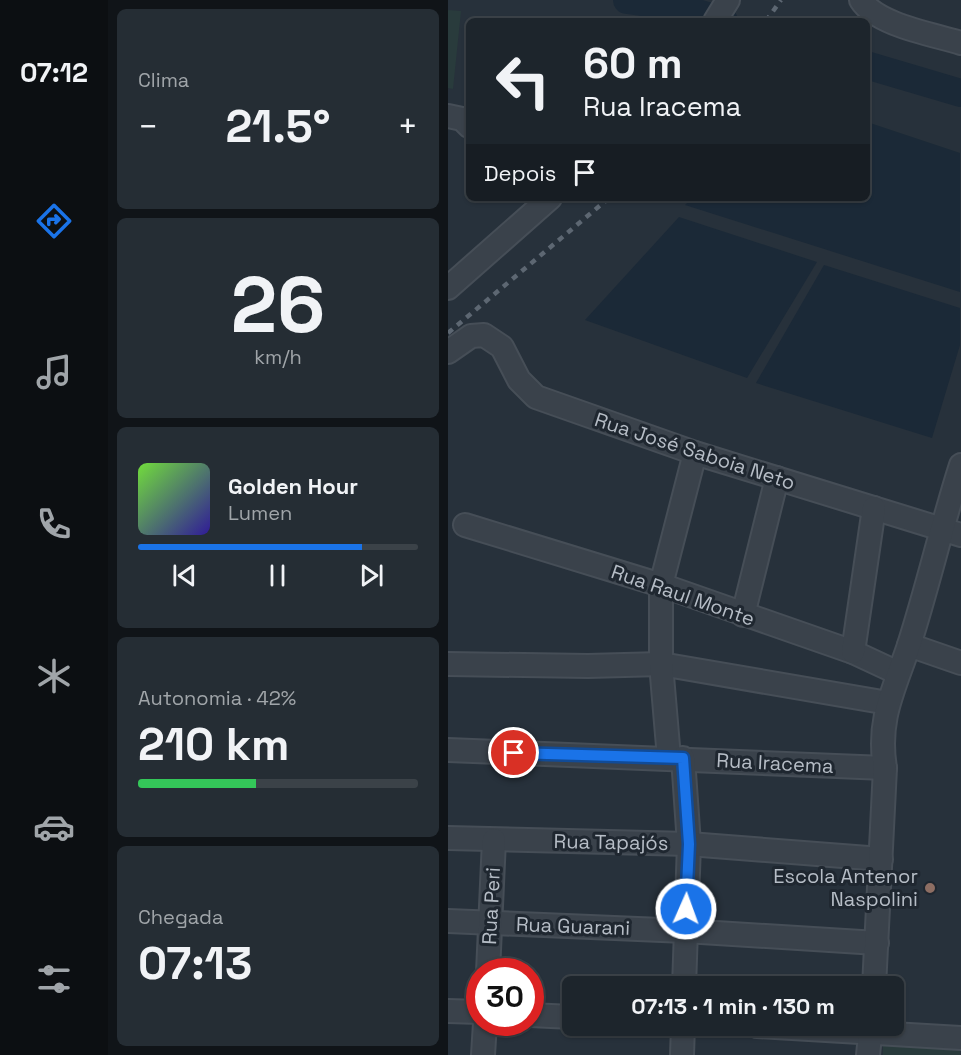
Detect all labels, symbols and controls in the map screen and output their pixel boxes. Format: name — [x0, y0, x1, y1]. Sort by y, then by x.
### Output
text: 60 m — [583, 37, 683, 90]
icon: left — [484, 42, 562, 120]
text: 07:12 — [20, 55, 88, 90]
text: Clima — [138, 67, 189, 93]
text: Rua Iracema — [583, 89, 741, 124]
text: 21.5° — [225, 98, 331, 155]
text: − — [138, 106, 158, 148]
text: + — [398, 106, 418, 148]
icon: arrive — [568, 156, 601, 189]
text: Depois — [484, 159, 556, 187]
icon: directions — [33, 200, 75, 242]
text: 26 — [231, 255, 325, 355]
text: km/h — [254, 344, 302, 370]
icon: music — [33, 351, 75, 393]
street label: Rua José Saboia Neto — [592, 406, 798, 496]
text: Golden Hour — [228, 472, 358, 500]
text: Lumen — [228, 500, 292, 526]
icon: phone — [33, 503, 75, 545]
street label: Rua Raul Monte — [608, 558, 758, 632]
icon: previous — [168, 559, 201, 592]
icon: pause — [261, 559, 294, 592]
icon: next — [355, 559, 388, 592]
icon: climate — [33, 655, 75, 697]
text: Autonomia · 42% — [138, 685, 296, 711]
text: 210 km — [138, 716, 289, 773]
pin — [488, 727, 539, 778]
icon: arrive — [497, 736, 530, 769]
street label: Rua Iracema — [716, 747, 834, 779]
icon: car — [33, 806, 75, 848]
street label: Rua Tapajós — [553, 828, 669, 856]
place label: Escola Antenor Naspolini — [773, 863, 918, 912]
street label: Rua Peri — [476, 867, 506, 945]
position arrow — [654, 877, 718, 941]
marker: Escola Antenor Naspolini — [923, 881, 937, 895]
text: Chegada — [138, 904, 223, 930]
street label: Rua Guarani — [515, 911, 631, 941]
text: 07:13 — [138, 935, 252, 992]
icon: filters — [33, 958, 75, 1000]
speed limit sign: 30 — [466, 958, 544, 1036]
text: 07:13 · 1 min · 130 m — [631, 992, 835, 1020]

